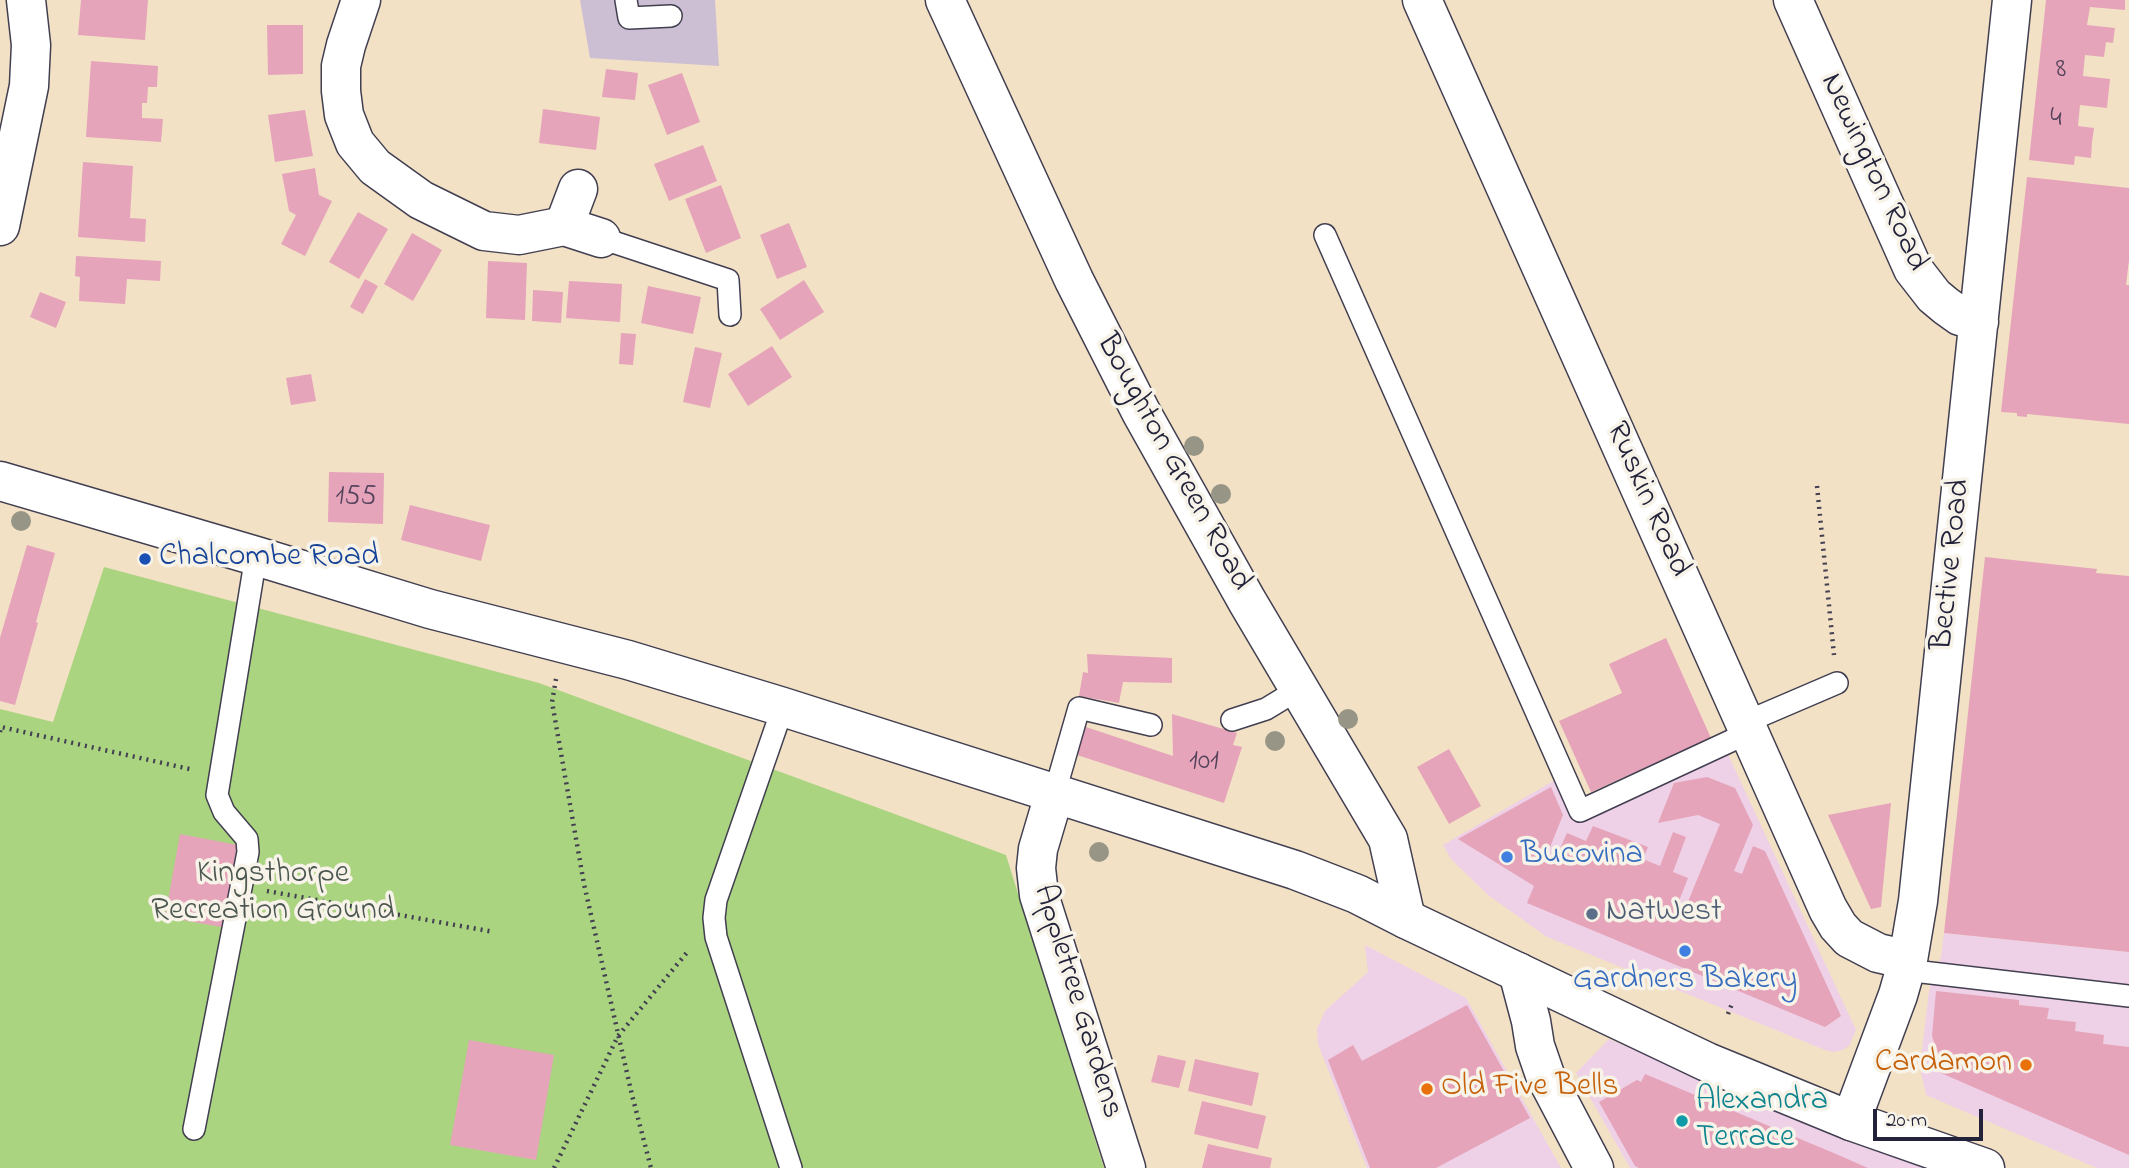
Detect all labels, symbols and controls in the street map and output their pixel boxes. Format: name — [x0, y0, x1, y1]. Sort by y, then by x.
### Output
house number: 8 — [2056, 54, 2066, 88]
street label: Newington Road — [1809, 68, 1935, 278]
house number: 4 — [2050, 103, 2062, 137]
street label: Boughton Green Road — [1085, 328, 1259, 598]
street label: Ruskin Road — [1595, 417, 1697, 583]
street label: Bective Road — [1925, 478, 1981, 652]
house number: 155 — [336, 481, 376, 515]
place label: Chalcombe Road — [159, 540, 379, 578]
marker: Chalcombe Road — [137, 551, 153, 567]
house number: 101 — [1189, 746, 1219, 780]
place label: Bucovina — [1521, 838, 1643, 876]
marker: Bucovina — [1499, 849, 1515, 865]
park label: Kingsthorpe Recreation Ground — [151, 857, 395, 932]
street label: Appletree Gardens — [1022, 881, 1130, 1123]
place label: NatWest — [1606, 895, 1722, 933]
marker: NatWest — [1584, 906, 1600, 922]
marker: Gardners Bakery — [1677, 943, 1693, 959]
place label: Gardners Bakery — [1573, 963, 1797, 1001]
place label: Cardamon — [1875, 1046, 2012, 1084]
marker: Cardamon — [2018, 1057, 2034, 1073]
place label: Old Five Bells — [1441, 1070, 1618, 1108]
marker: Old Five Bells — [1419, 1081, 1435, 1097]
place label: Alexandra Terrace — [1696, 1084, 1828, 1159]
scale bar — [1877, 1094, 1987, 1138]
text: 20 m — [1886, 1106, 1927, 1136]
marker: Alexandra Terrace — [1674, 1113, 1690, 1129]

